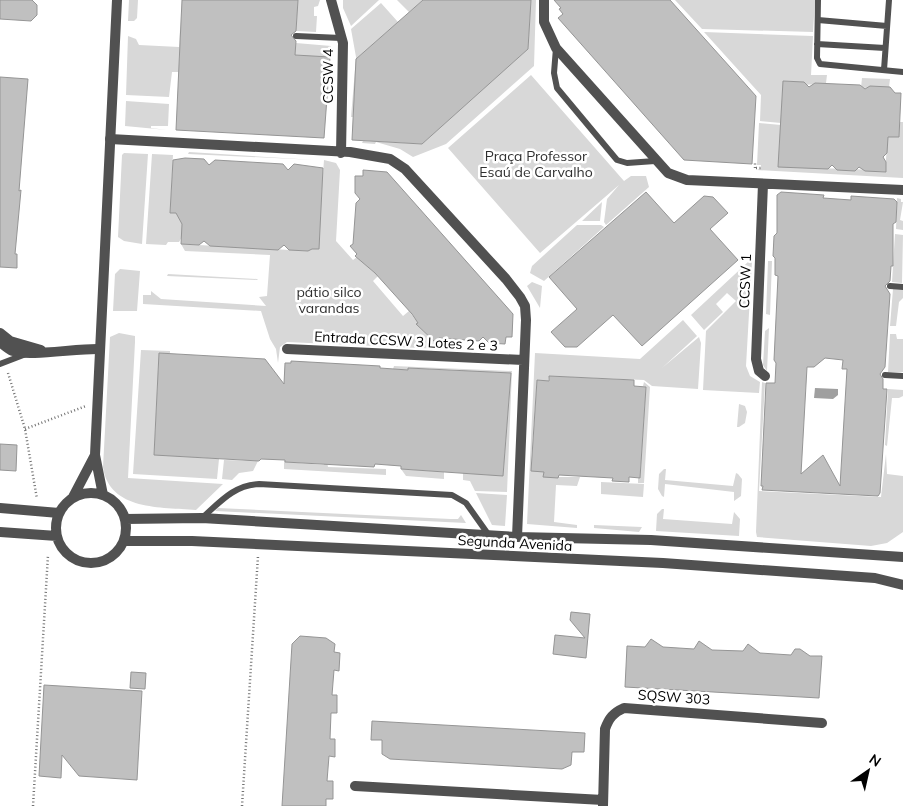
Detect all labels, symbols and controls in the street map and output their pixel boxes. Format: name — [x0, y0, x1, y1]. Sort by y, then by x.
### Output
street label: CCSW 4 — [319, 48, 337, 103]
park label: Praça Professor Esaú de Carvalho — [479, 147, 593, 181]
street label: CCSW 1 — [735, 253, 755, 309]
park label: pátio silco varandas — [296, 283, 362, 317]
street label: Entrada CCSW 3 Lotes 2 e 3 — [314, 327, 498, 355]
street label: Segunda Avenida — [457, 531, 573, 555]
street label: SQSW 303 — [637, 685, 711, 709]
north arrow — [843, 746, 893, 796]
text: N — [866, 750, 885, 771]

